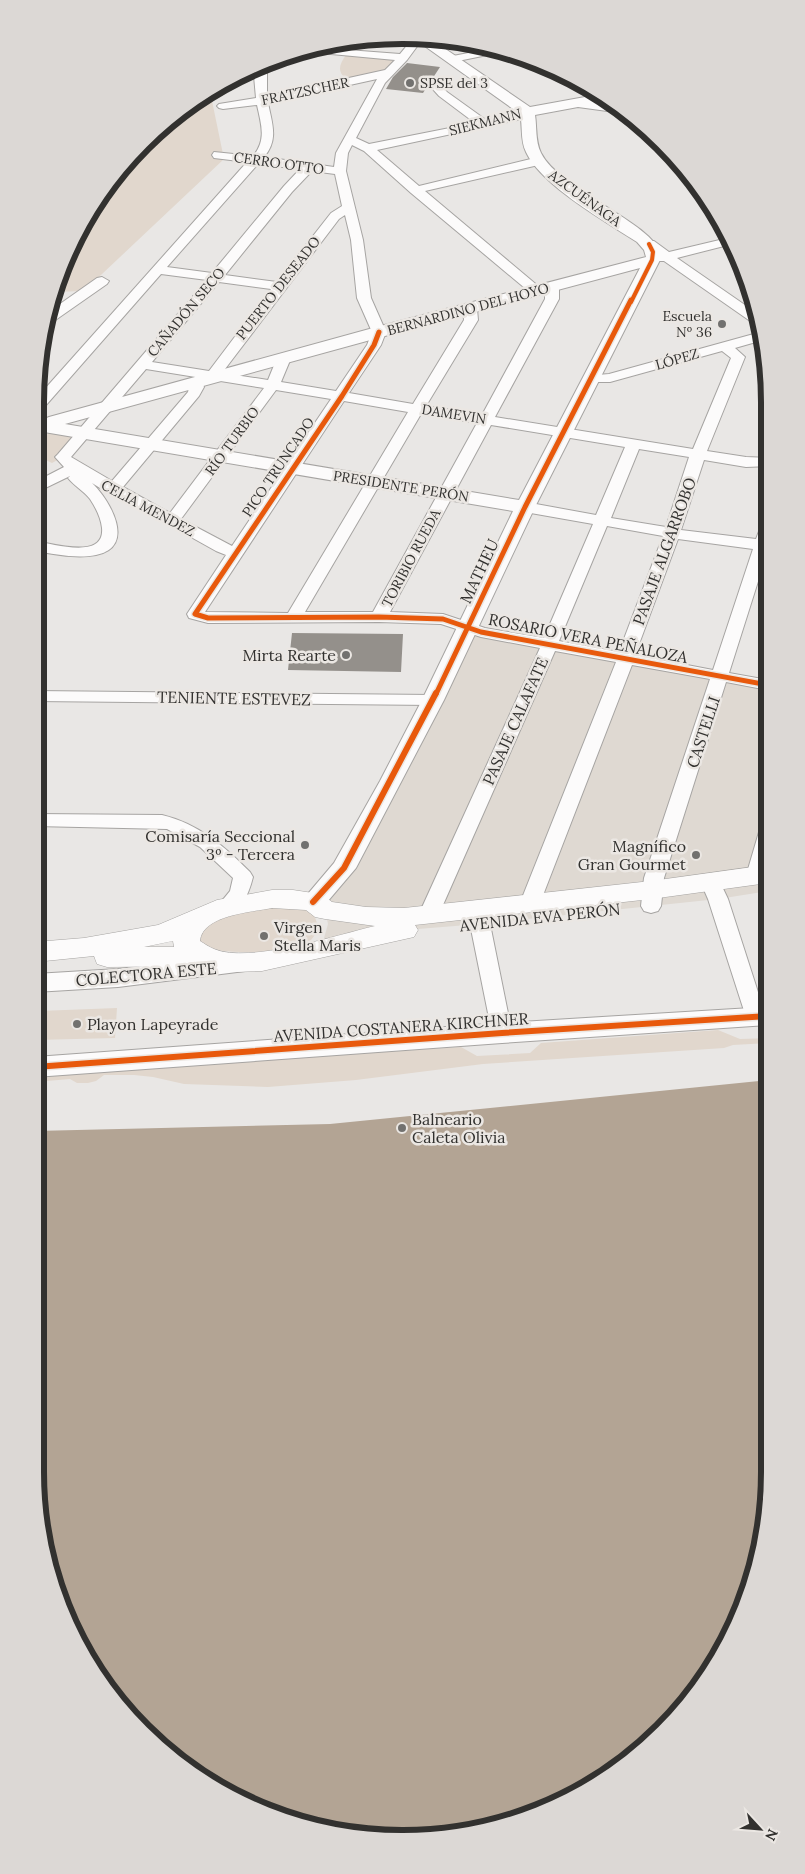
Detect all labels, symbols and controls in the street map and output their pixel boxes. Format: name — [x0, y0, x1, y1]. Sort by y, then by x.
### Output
street label: FRATZSCHER — [259, 73, 351, 109]
place label: SPSE del 3 — [420, 74, 488, 92]
marker: SPSE del 3 — [404, 77, 416, 89]
street label: SIEKMANN — [447, 104, 523, 140]
street label: CERRO OTTO — [233, 148, 325, 178]
street label: AZCUÉNAGA — [544, 165, 625, 230]
street label: PUERTO DESEADO — [232, 233, 324, 343]
street label: CAÑADÓN SECO — [143, 264, 229, 360]
street label: BERNARDINO DEL HOYO — [385, 279, 551, 339]
place label: Escuela Nº 36 — [662, 307, 712, 341]
marker: Escuela Nº 36 — [716, 318, 728, 330]
street label: LÓPEZ — [653, 344, 701, 374]
street label: DAMEVIN — [420, 400, 488, 428]
street label: RÍO TURBIO — [201, 403, 263, 479]
street label: PICO TRUNCADO — [238, 414, 318, 520]
street label: PRESIDENTE PERÓN — [332, 466, 470, 506]
street label: PASAJE ALGARROBO — [628, 474, 700, 628]
street label: CELIA MENDEZ — [98, 476, 198, 540]
street label: TORIBIO RUEDA — [378, 506, 444, 610]
street label: MATHEU — [455, 535, 503, 607]
street label: ROSARIO VERA PEÑALOZA — [487, 609, 690, 667]
place label: Mirta Rearte — [242, 645, 336, 665]
marker: Mirta Rearte — [340, 649, 352, 661]
street label: PASAJE CALAFATE — [478, 654, 552, 788]
street label: TENIENTE ESTEVEZ — [157, 687, 311, 709]
street label: CASTELLI — [682, 694, 724, 770]
place label: Comisaría Seccional 3º - Tercera — [145, 826, 295, 864]
place label: Magnífico Gran Gourmet — [578, 836, 687, 874]
marker: Comisaría Seccional 3º - Tercera — [299, 839, 311, 851]
marker: Magnífico Gran Gourmet — [690, 849, 702, 861]
street label: AVENIDA EVA PERÓN — [458, 899, 621, 935]
place label: Virgen Stella Maris — [273, 917, 361, 955]
marker: Virgen Stella Maris — [258, 930, 270, 942]
street label: COLECTORA ESTE — [75, 958, 217, 990]
street label: AVENIDA COSTANERA KIRCHNER — [272, 1008, 530, 1046]
place label: Playon Lapeyrade — [87, 1014, 219, 1034]
marker: Playon Lapeyrade — [71, 1018, 83, 1030]
place label: Balneario Caleta Olivia — [412, 1109, 505, 1147]
marker: Balneario Caleta Olivia — [396, 1122, 408, 1134]
north arrow — [735, 1804, 785, 1854]
text: N — [761, 1826, 782, 1844]

